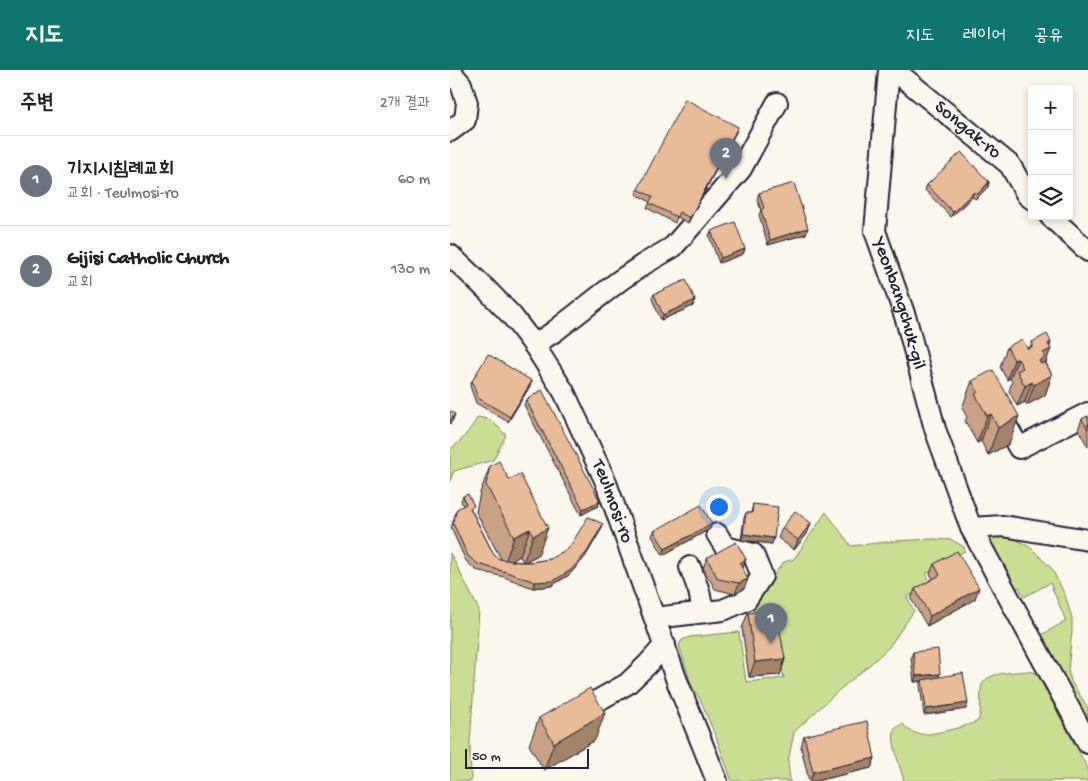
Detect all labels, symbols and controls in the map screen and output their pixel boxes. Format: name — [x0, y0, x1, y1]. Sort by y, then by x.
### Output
text: 지도 — [25, 22, 64, 51]
text: 지도 — [906, 26, 935, 47]
text: 레이어 — [963, 26, 1006, 47]
text: 공유 — [1034, 26, 1063, 47]
map controls — [1028, 85, 1073, 220]
button: + — [1028, 85, 1073, 130]
text: 주변 — [20, 92, 54, 117]
text: 2개 결과 — [380, 95, 430, 114]
street label: Songak-ro — [929, 96, 1006, 165]
button: − — [1028, 130, 1073, 175]
pin: 2 — [710, 138, 742, 179]
text: 기지시침례교회 — [67, 159, 174, 182]
text: 1 — [33, 171, 39, 190]
text: 60 m — [398, 171, 430, 190]
button: layers — [1028, 175, 1073, 220]
text: 교회 · Teulmosi-ro — [67, 185, 179, 204]
street label: Yeonbangchuk-gil — [866, 233, 930, 372]
text: Gijisi Catholic Church — [67, 248, 229, 271]
text: 2 — [32, 261, 40, 280]
text: 130 m — [391, 261, 430, 280]
text: 교회 — [67, 274, 93, 293]
street label: Teulmosi-ro — [585, 455, 638, 547]
your location — [706, 494, 732, 520]
pin: 1 — [755, 603, 787, 644]
scale bar — [465, 746, 589, 769]
text: 50 m — [472, 749, 501, 766]

